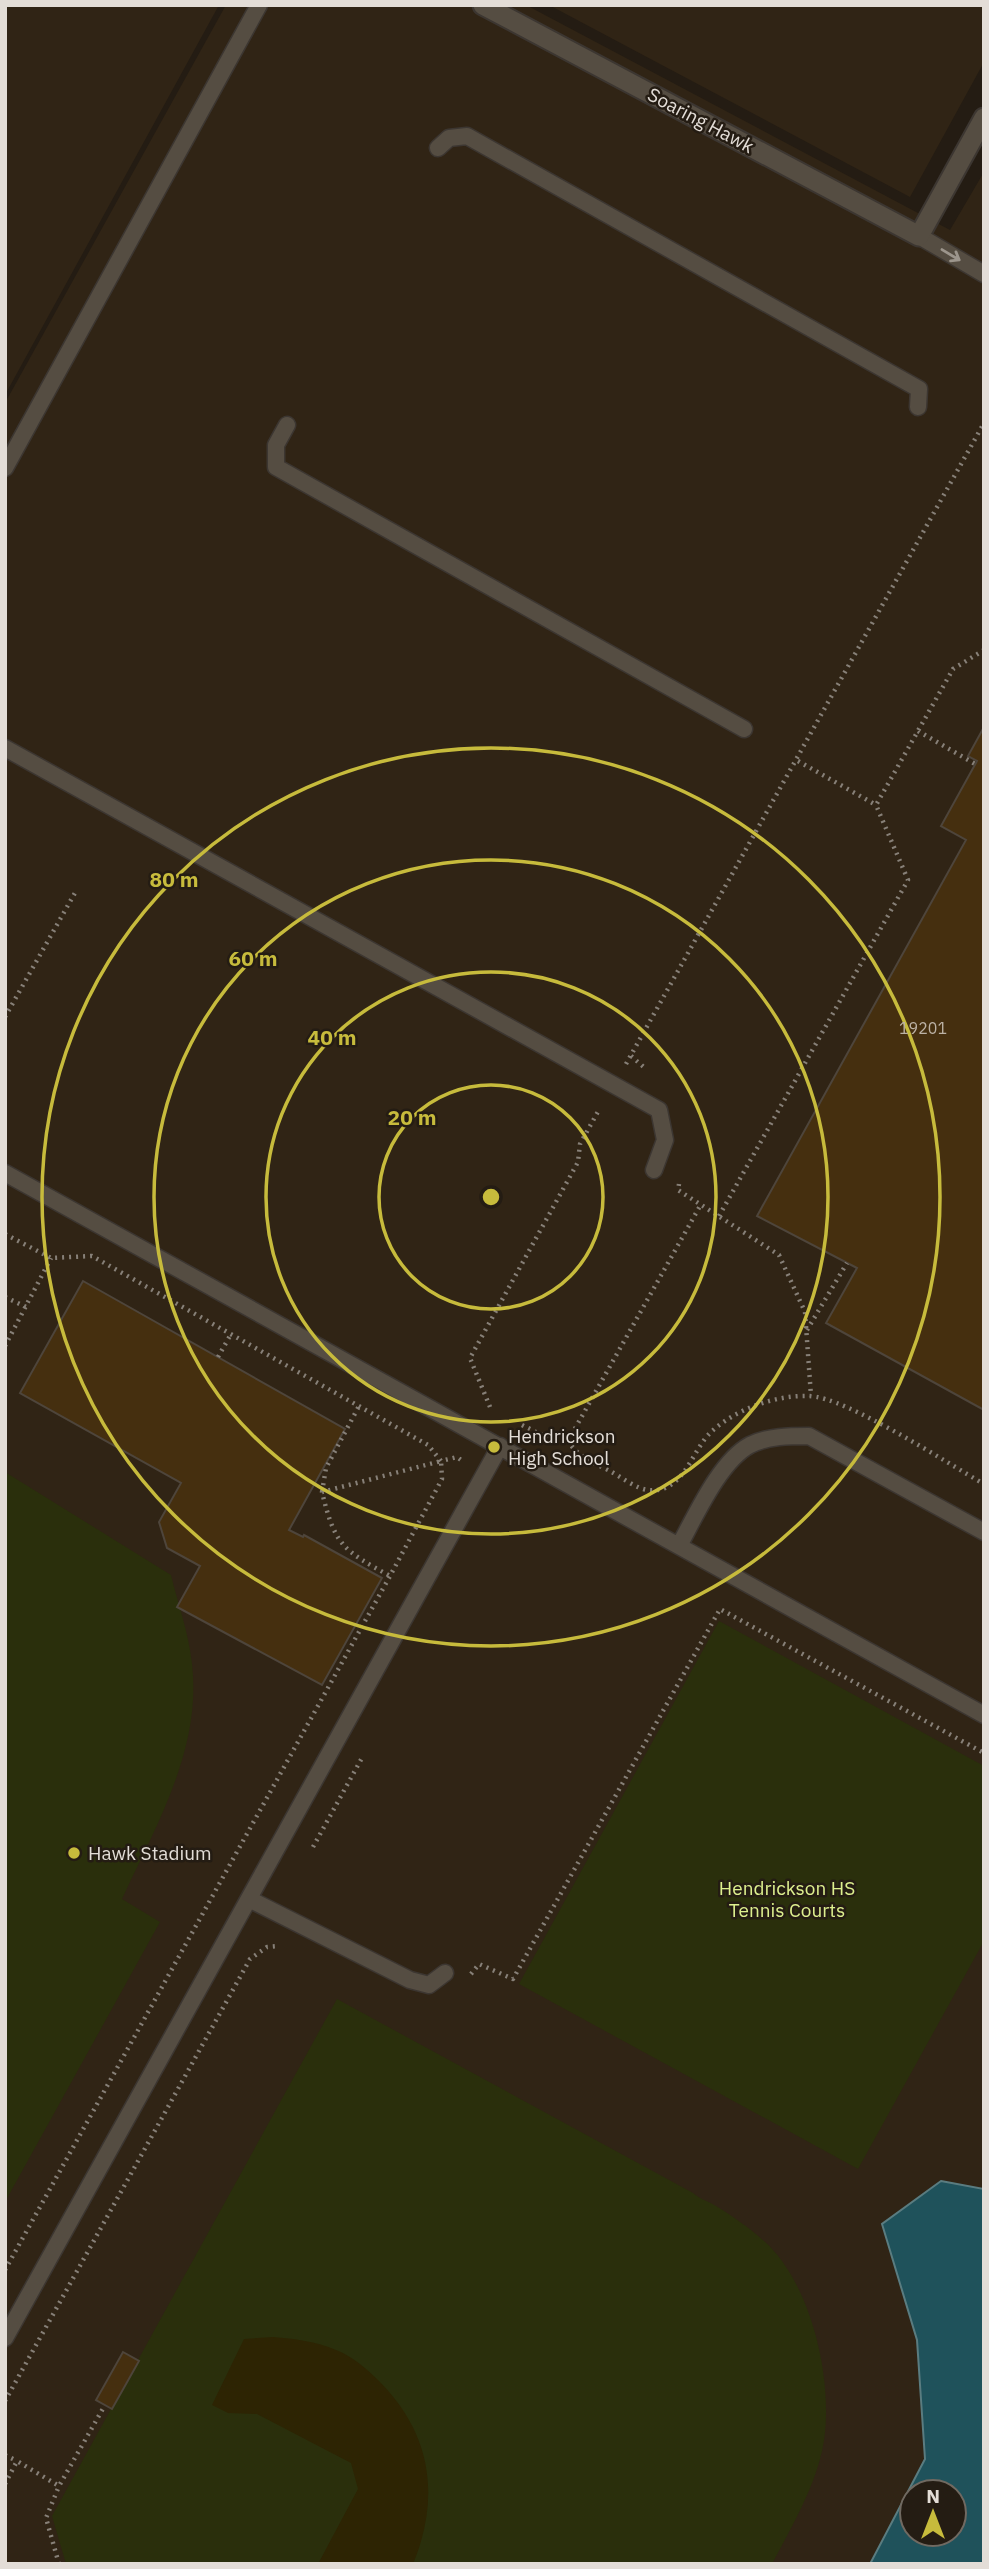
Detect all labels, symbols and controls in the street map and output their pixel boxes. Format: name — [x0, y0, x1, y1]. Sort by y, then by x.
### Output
street label: Soaring Hawk — [644, 82, 758, 158]
one-way arrow — [941, 248, 961, 262]
text: 80 m — [150, 865, 198, 893]
text: 60 m — [229, 944, 277, 972]
house number: 19201 — [899, 1018, 947, 1038]
text: 40 m — [308, 1023, 356, 1051]
text: 20 m — [388, 1103, 436, 1131]
centre of rings — [479, 1185, 503, 1209]
place label: Hendrickson High School — [508, 1424, 615, 1470]
marker: Hendrickson High School — [486, 1439, 502, 1455]
place label: Hawk Stadium — [88, 1841, 212, 1865]
marker: Hawk Stadium — [66, 1845, 82, 1861]
park label: Hendrickson HS Tennis Courts — [719, 1876, 855, 1922]
north arrow — [898, 2478, 968, 2548]
text: N — [926, 2484, 940, 2508]

